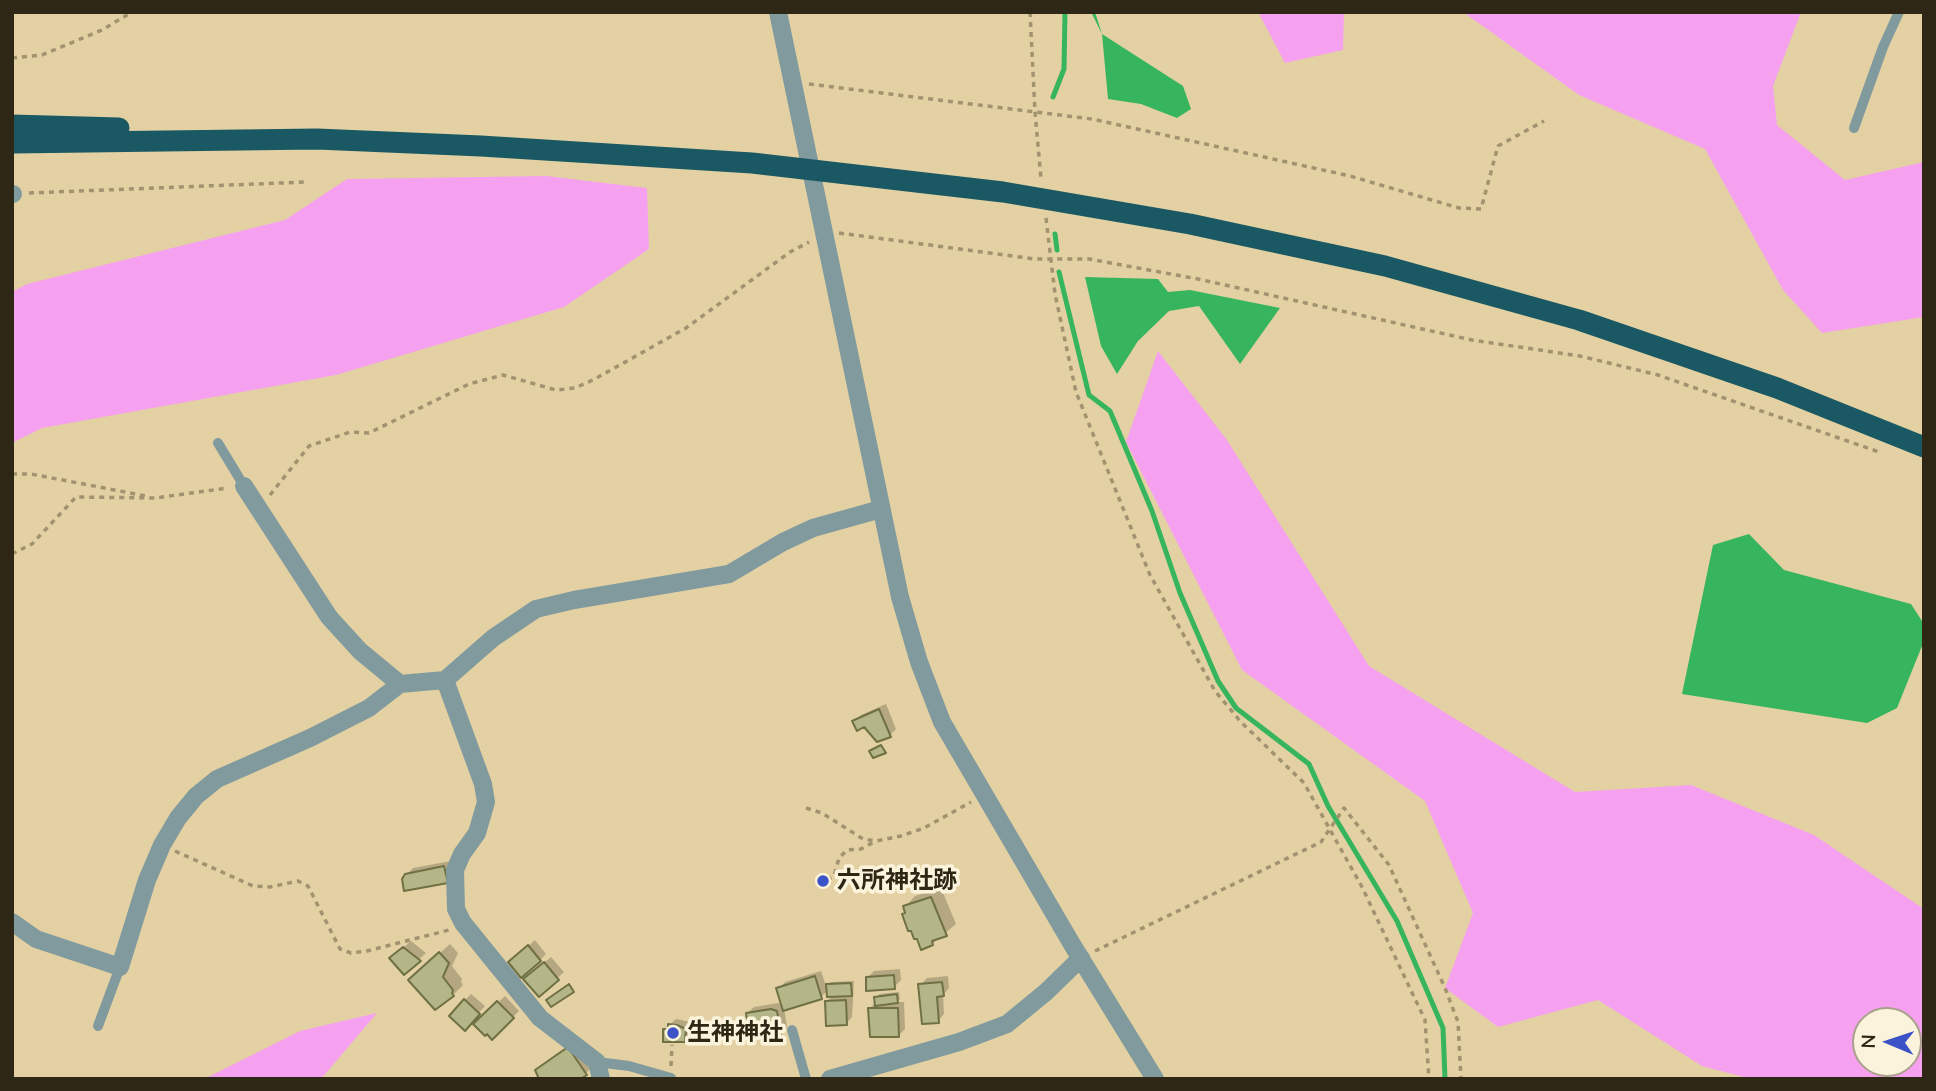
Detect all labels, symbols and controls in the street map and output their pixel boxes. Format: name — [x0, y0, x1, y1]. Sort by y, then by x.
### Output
place label: 六所神社跡 — [837, 867, 957, 895]
marker: 六所神社跡 — [815, 873, 831, 889]
north arrow — [1852, 1007, 1922, 1077]
place label: 生神神社 — [687, 1019, 783, 1047]
marker: 生神神社 — [665, 1025, 681, 1041]
text: N — [1856, 1034, 1880, 1049]

